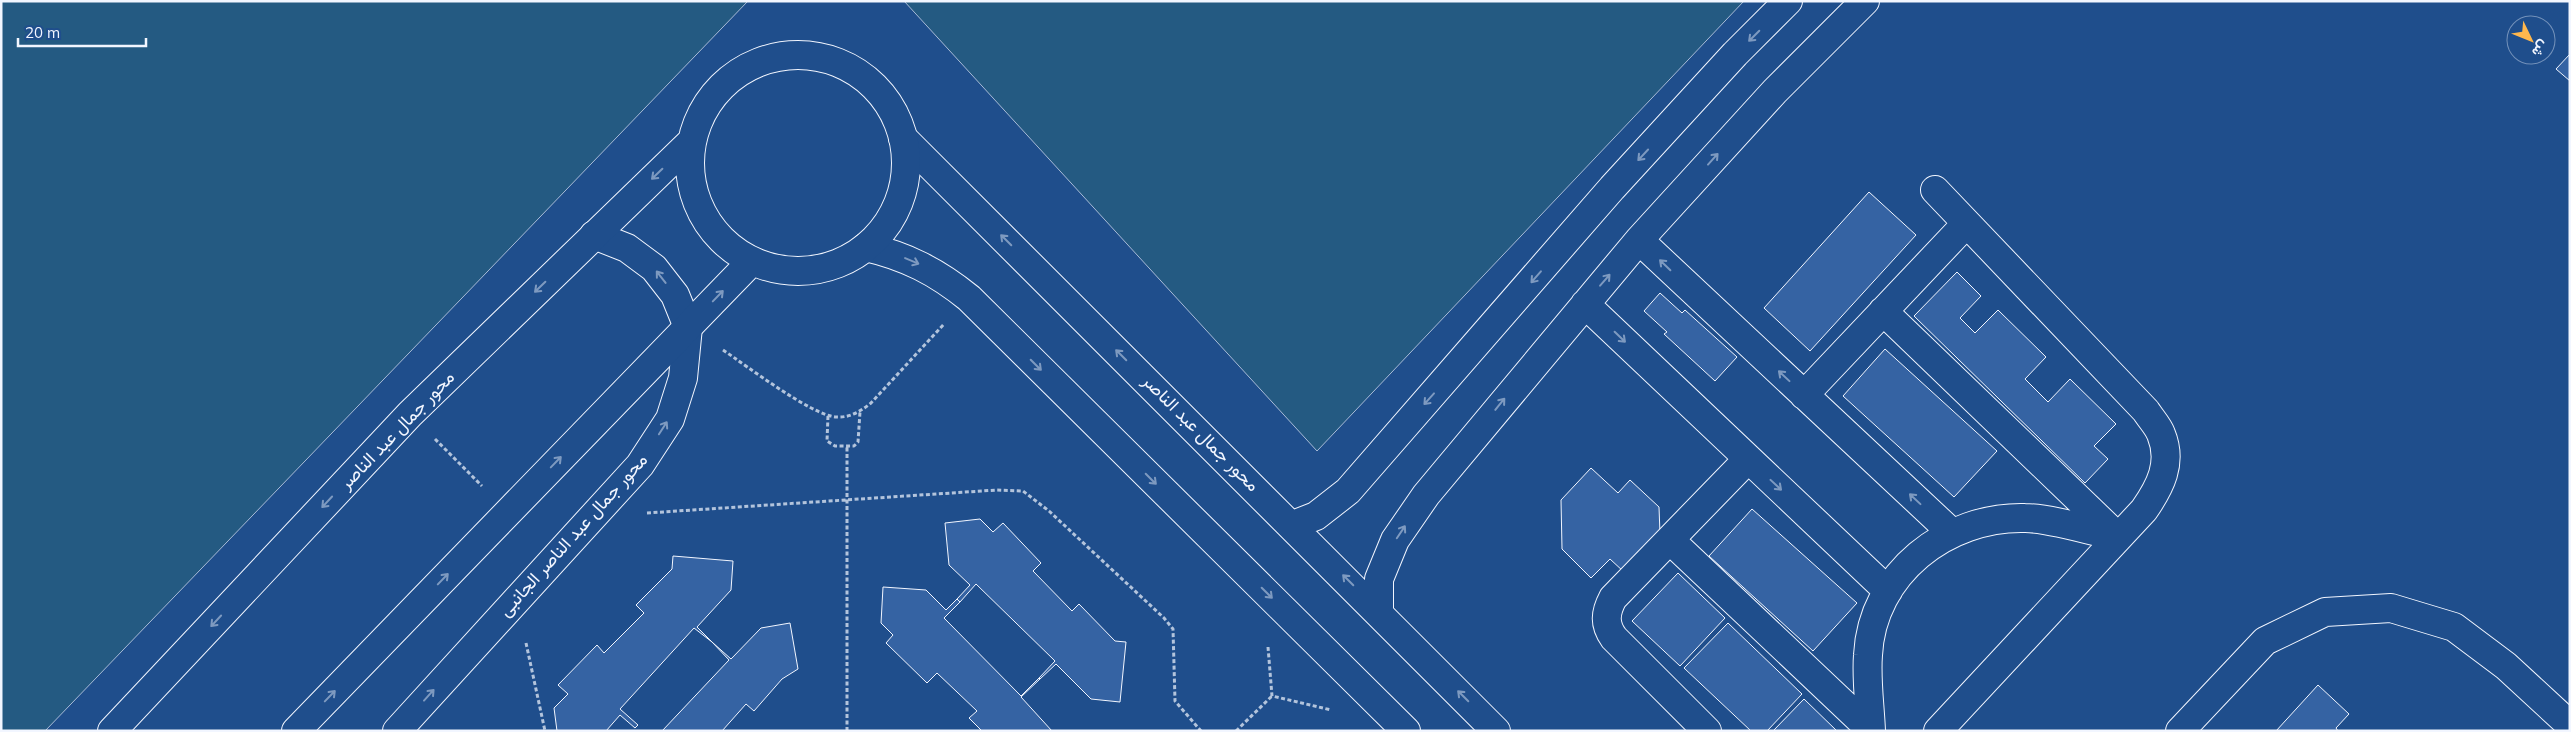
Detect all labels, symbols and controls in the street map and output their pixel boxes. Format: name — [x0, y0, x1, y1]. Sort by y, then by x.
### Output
scale bar — [18, 15, 145, 47]
north arrow — [2506, 15, 2556, 65]
text: 20 m — [25, 23, 60, 42]
one-way arrow — [1747, 30, 1760, 42]
text: ش — [2528, 37, 2553, 61]
one-way arrow — [1637, 148, 1649, 161]
one-way arrow — [1708, 152, 1719, 165]
one-way arrow — [651, 168, 663, 180]
one-way arrow — [1000, 234, 1012, 246]
one-way arrow — [904, 257, 919, 267]
one-way arrow — [1659, 259, 1671, 271]
one-way arrow — [1531, 270, 1542, 283]
one-way arrow — [656, 271, 667, 284]
one-way arrow — [1599, 273, 1611, 286]
one-way arrow — [534, 281, 546, 294]
one-way arrow — [712, 289, 724, 302]
one-way arrow — [1613, 331, 1625, 343]
one-way arrow — [1116, 349, 1128, 361]
one-way arrow — [1030, 359, 1042, 371]
street label: محور جمال عبد الناصر — [333, 366, 459, 494]
street label: محور جمال عبد الناصر — [1137, 369, 1265, 496]
one-way arrow — [1777, 370, 1790, 382]
one-way arrow — [1423, 393, 1435, 406]
one-way arrow — [1495, 398, 1506, 411]
one-way arrow — [659, 422, 669, 436]
street label: محور جمال عبد الناصر الجانبى — [493, 448, 652, 621]
one-way arrow — [550, 456, 562, 469]
one-way arrow — [1145, 473, 1157, 485]
one-way arrow — [1769, 479, 1782, 491]
one-way arrow — [1909, 493, 1922, 505]
one-way arrow — [321, 496, 333, 508]
one-way arrow — [1396, 525, 1406, 539]
one-way arrow — [437, 573, 449, 585]
one-way arrow — [1342, 574, 1354, 586]
one-way arrow — [1261, 587, 1273, 599]
one-way arrow — [210, 614, 222, 627]
one-way arrow — [424, 688, 435, 701]
one-way arrow — [324, 689, 336, 702]
one-way arrow — [1457, 690, 1469, 702]

